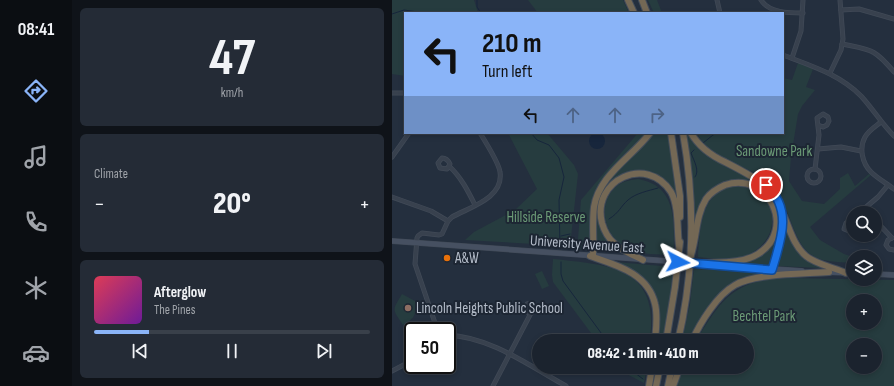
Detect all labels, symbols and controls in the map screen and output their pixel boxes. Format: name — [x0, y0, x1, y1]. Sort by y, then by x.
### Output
text: 08:41 — [18, 19, 54, 40]
text: 47 — [209, 27, 255, 90]
text: 210 m — [482, 27, 542, 60]
icon: left — [416, 28, 468, 80]
text: Turn left — [482, 61, 533, 82]
icon: directions — [22, 77, 50, 105]
text: km/h — [221, 85, 243, 101]
icon: left — [520, 104, 542, 126]
icon: ahead — [562, 104, 584, 126]
icon: ahead — [604, 104, 626, 126]
icon: right — [646, 104, 668, 126]
park label: Sandowne Park — [736, 142, 812, 161]
icon: music — [22, 143, 50, 171]
text: Climate — [94, 166, 128, 182]
pin — [749, 168, 783, 202]
icon: arrive — [755, 174, 777, 196]
text: 20° — [213, 186, 251, 222]
text: − — [94, 191, 105, 218]
text: + — [359, 191, 370, 218]
map controls — [846, 206, 882, 374]
button: search — [846, 206, 882, 242]
icon: phone — [22, 208, 50, 236]
park label: Hillside Reserve — [506, 208, 586, 227]
street label: University Avenue East — [529, 231, 645, 258]
position arrow — [657, 241, 699, 283]
place label: A&W — [454, 249, 479, 268]
button: layers — [846, 250, 882, 286]
marker: A&W — [442, 253, 452, 263]
icon: climate — [22, 274, 50, 302]
text: Afterglow — [154, 283, 206, 302]
button: + — [846, 294, 882, 330]
place label: Lincoln Heights Public School — [416, 299, 563, 318]
text: The Pines — [154, 302, 195, 318]
marker: Lincoln Heights Public School — [403, 303, 413, 313]
park label: Bechtel Park — [733, 307, 796, 326]
speed limit sign: 50 — [404, 322, 456, 374]
button: − — [846, 338, 882, 374]
icon: car — [22, 339, 50, 367]
icon: previous — [129, 340, 151, 362]
icon: pause — [221, 340, 243, 362]
icon: next — [313, 340, 335, 362]
text: 08:42 · 1 min · 410 m — [588, 344, 698, 363]

